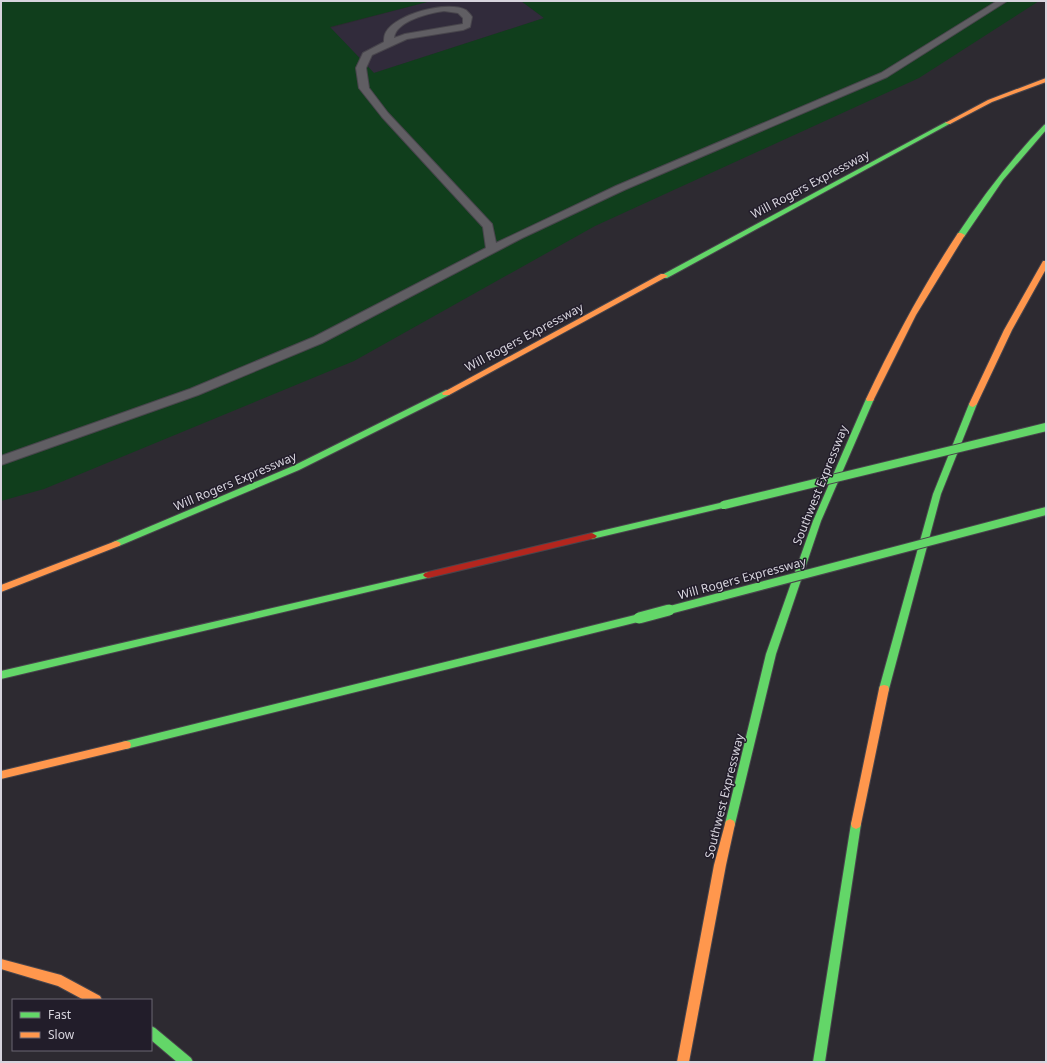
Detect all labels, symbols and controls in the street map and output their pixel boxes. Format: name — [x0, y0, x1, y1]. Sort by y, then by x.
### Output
street label: Will Rogers Expressway — [748, 145, 873, 222]
street label: Will Rogers Expressway — [462, 298, 587, 375]
street label: Southwest Expressway — [788, 422, 852, 548]
street label: Will Rogers Expressway — [171, 447, 300, 515]
street label: Will Rogers Expressway — [676, 552, 809, 603]
street label: Southwest Expressway — [700, 731, 748, 860]
legend — [12, 999, 152, 1051]
text: Fast — [48, 1006, 72, 1023]
text: Slow — [48, 1026, 75, 1043]

